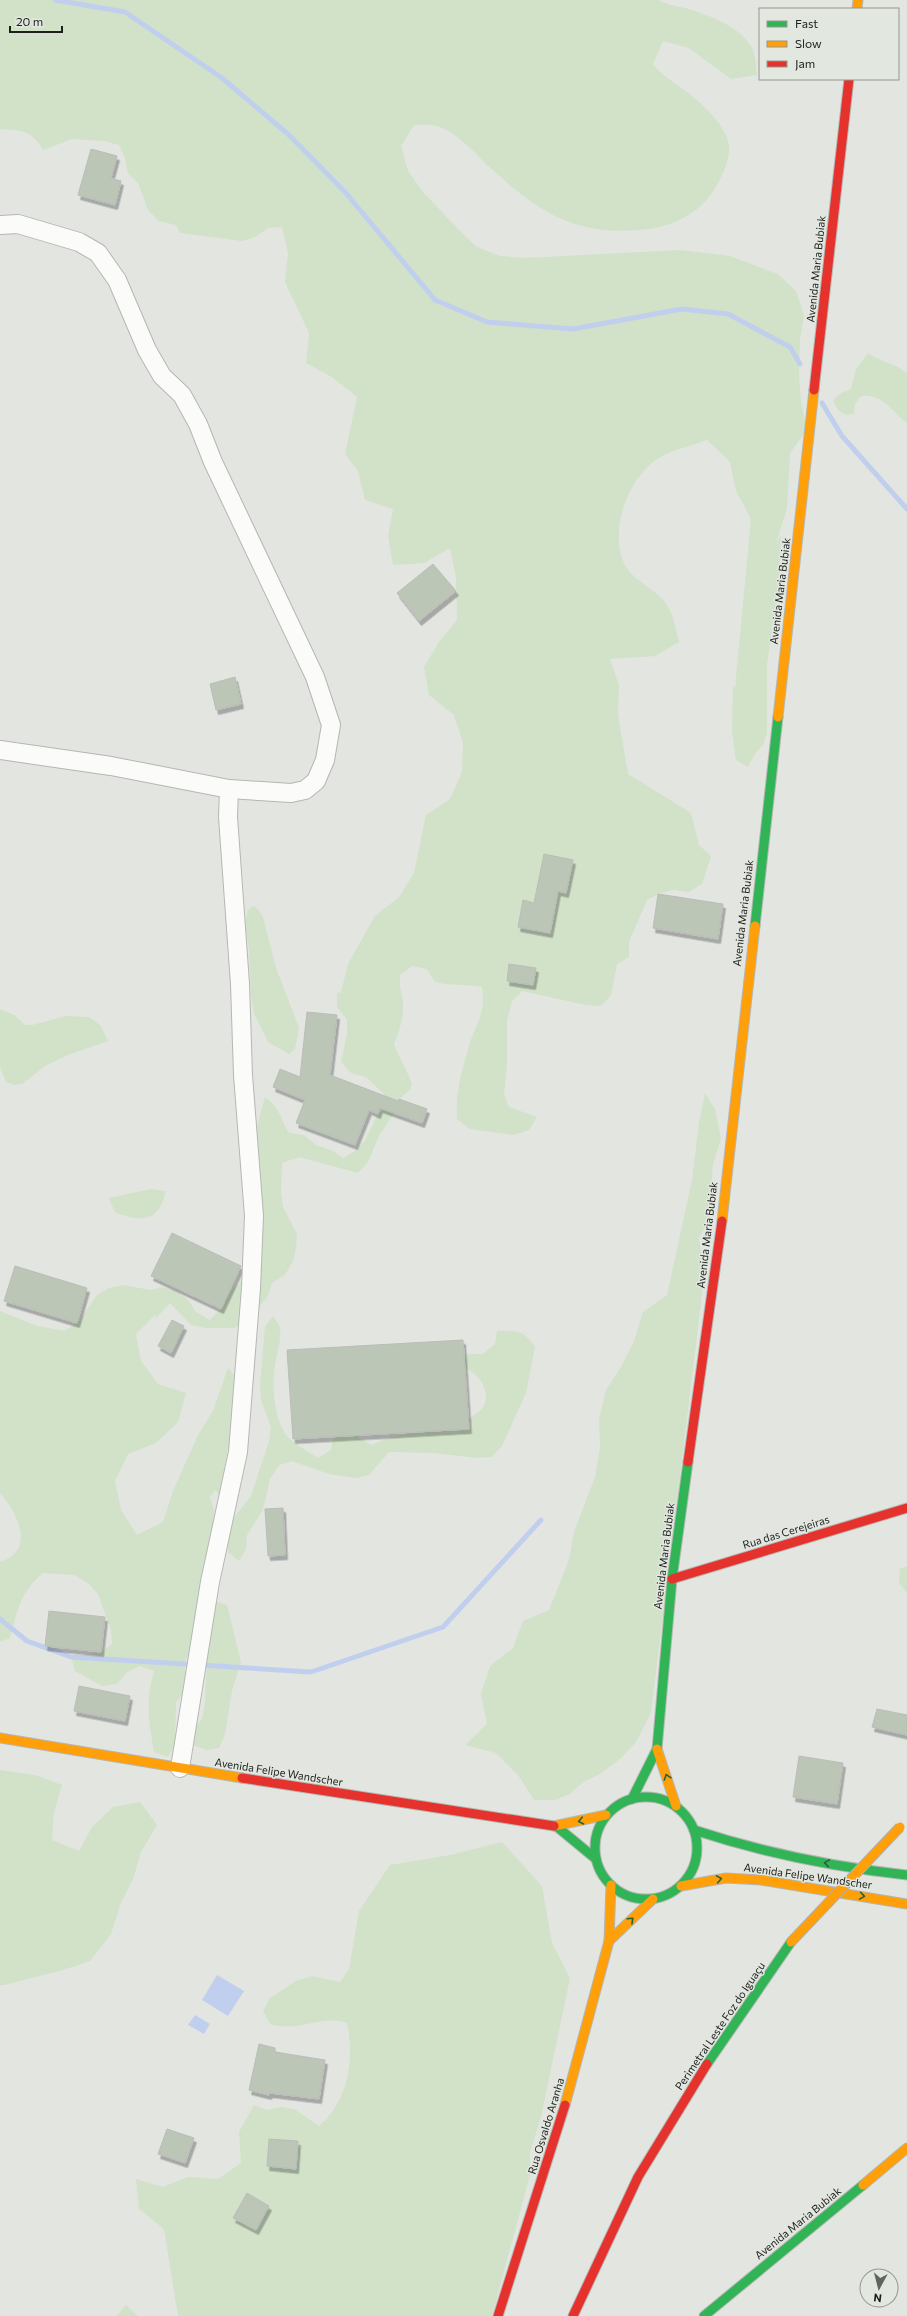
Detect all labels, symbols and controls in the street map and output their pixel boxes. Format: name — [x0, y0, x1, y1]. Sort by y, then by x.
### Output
scale bar — [10, 8, 62, 34]
legend — [759, 8, 899, 80]
text: 20 m — [16, 14, 43, 28]
text: Fast — [795, 16, 818, 30]
text: Slow — [795, 36, 822, 50]
text: Jam — [795, 56, 815, 71]
street label: Avenida Maria Bubiak — [803, 215, 828, 323]
street label: Avenida Maria Bubiak — [767, 537, 792, 645]
street label: Avenida Maria Bubiak — [730, 859, 755, 967]
street label: Avenida Maria Bubiak — [694, 1181, 719, 1289]
street label: Avenida Maria Bubiak — [651, 1502, 676, 1610]
street label: Rua das Cerejeiras — [741, 1512, 831, 1551]
street label: Avenida Felipe Wandscher — [214, 1755, 345, 1788]
one-way arrow — [663, 1774, 671, 1781]
one-way arrow — [578, 1816, 584, 1824]
one-way arrow — [824, 1859, 830, 1868]
street label: Avenida Felipe Wandscher — [743, 1860, 874, 1891]
one-way arrow — [716, 1875, 722, 1884]
one-way arrow — [859, 1891, 865, 1900]
one-way arrow — [626, 1917, 634, 1925]
street label: Perimetral Leste Foz do Iguaçu — [672, 1959, 767, 2092]
street label: Rua Osvaldo Aranha — [525, 2076, 566, 2176]
street label: Avenida Maria Bubiak — [752, 2184, 843, 2261]
north arrow — [859, 2268, 899, 2308]
text: N — [873, 2291, 883, 2305]

